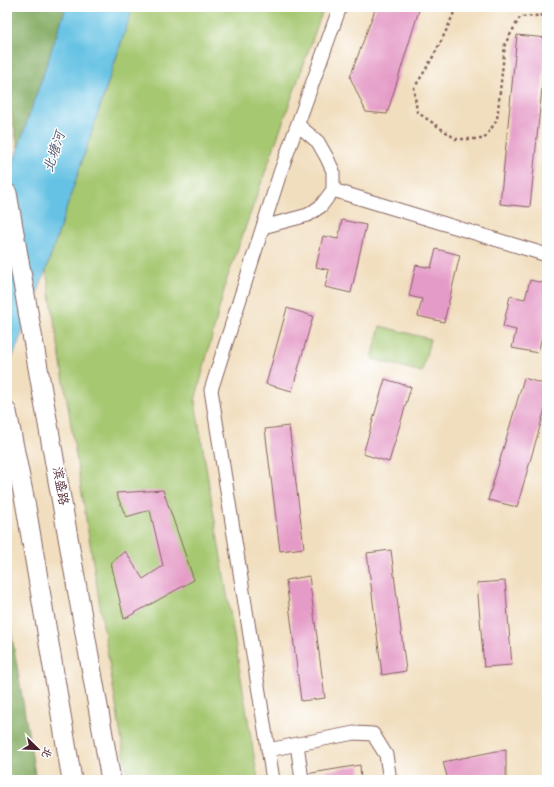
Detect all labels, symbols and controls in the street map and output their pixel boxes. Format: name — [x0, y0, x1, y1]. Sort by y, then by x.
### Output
water label: 北塘河 — [39, 127, 72, 175]
street label: 滨盛路 — [47, 465, 73, 507]
north arrow — [18, 729, 58, 769]
text: 北 — [37, 744, 56, 761]

